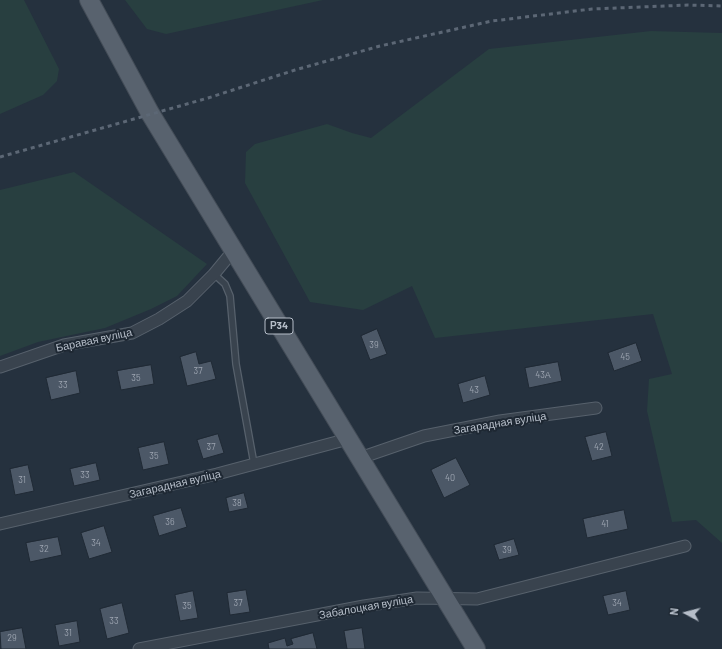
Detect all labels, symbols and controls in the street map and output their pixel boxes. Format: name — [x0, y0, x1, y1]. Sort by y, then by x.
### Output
road number: Р34 — [265, 318, 293, 334]
street label: Баравая вуліца — [55, 325, 133, 355]
house number: 39 — [369, 340, 379, 350]
house number: 45 — [620, 352, 630, 362]
house number: 37 — [194, 366, 202, 376]
house number: 43А — [535, 370, 551, 380]
house number: 35 — [131, 373, 141, 383]
house number: 33 — [58, 380, 68, 390]
house number: 43 — [469, 385, 479, 395]
street label: Загарадная вуліца — [453, 409, 547, 437]
house number: 37 — [207, 442, 215, 452]
house number: 42 — [594, 442, 604, 452]
house number: 35 — [149, 451, 159, 461]
street label: Загарадная вуліца — [128, 467, 222, 501]
house number: 33 — [80, 470, 90, 480]
house number: 40 — [445, 473, 455, 483]
house number: 31 — [18, 475, 26, 485]
house number: 38 — [232, 498, 242, 508]
house number: 36 — [165, 517, 175, 527]
house number: 41 — [601, 519, 609, 529]
house number: 34 — [91, 538, 101, 548]
house number: 32 — [39, 544, 49, 554]
house number: 39 — [502, 545, 512, 555]
street label: Забалоцкая вуліца — [318, 592, 414, 622]
north arrow — [666, 593, 706, 633]
house number: 37 — [234, 598, 242, 608]
house number: 34 — [612, 598, 622, 608]
house number: 35 — [182, 601, 192, 611]
text: N — [667, 607, 680, 616]
house number: 33 — [109, 616, 119, 626]
house number: 31 — [64, 628, 72, 638]
house number: 29 — [7, 633, 17, 643]

